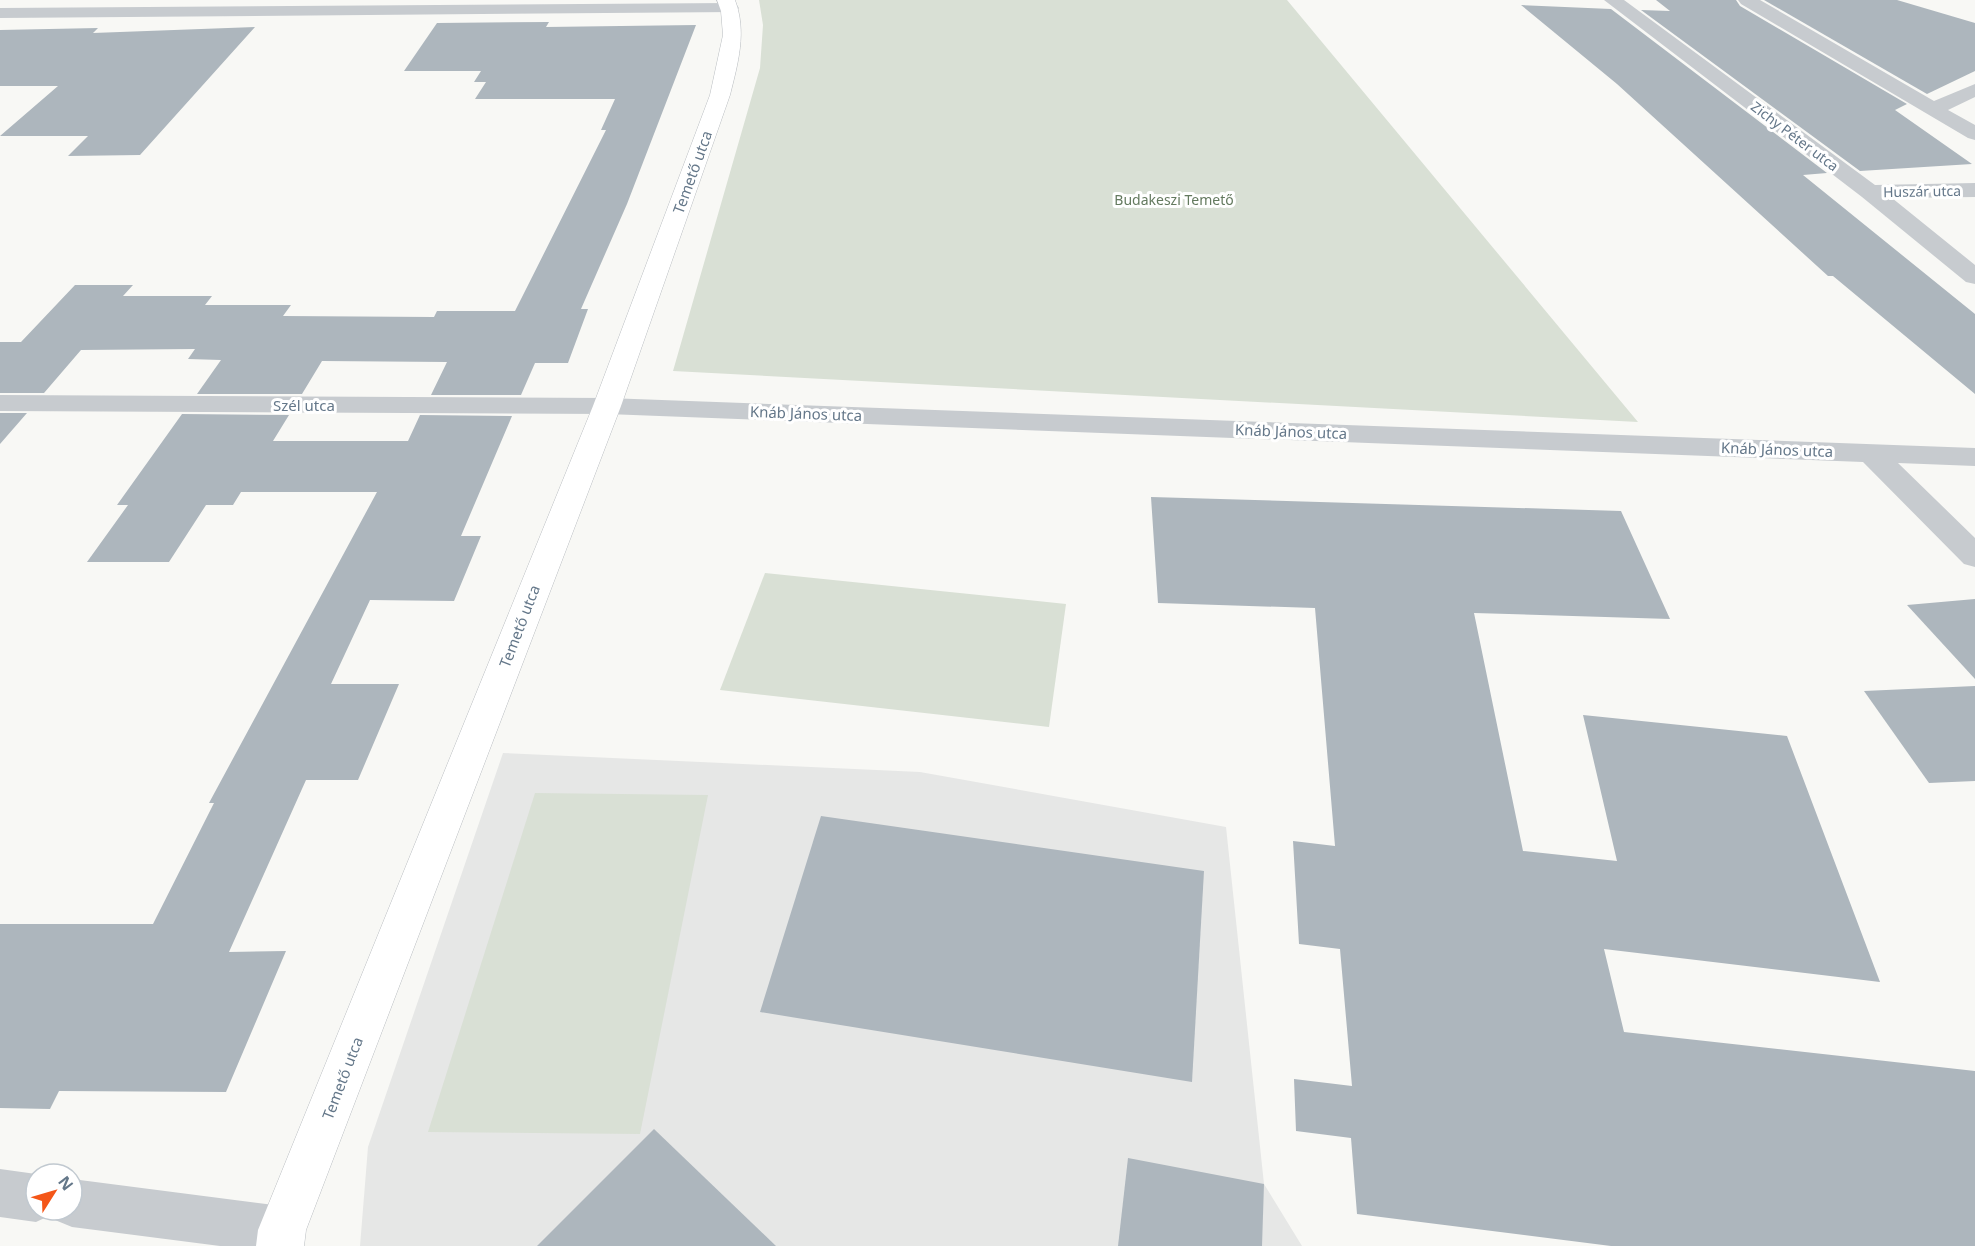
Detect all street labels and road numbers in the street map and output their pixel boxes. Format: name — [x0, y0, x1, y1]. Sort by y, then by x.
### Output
street label: Zichy Péter utca — [1747, 97, 1843, 175]
street label: Temető utca — [668, 128, 716, 216]
street label: Huszár utca — [1883, 181, 1961, 201]
street label: Szél utca — [273, 395, 335, 415]
street label: Knáb János utca — [750, 401, 862, 425]
street label: Knáb János utca — [1235, 419, 1347, 443]
street label: Knáb János utca — [1721, 437, 1833, 461]
street label: Temető utca — [494, 582, 544, 670]
street label: Temető utca — [317, 1034, 367, 1122]

